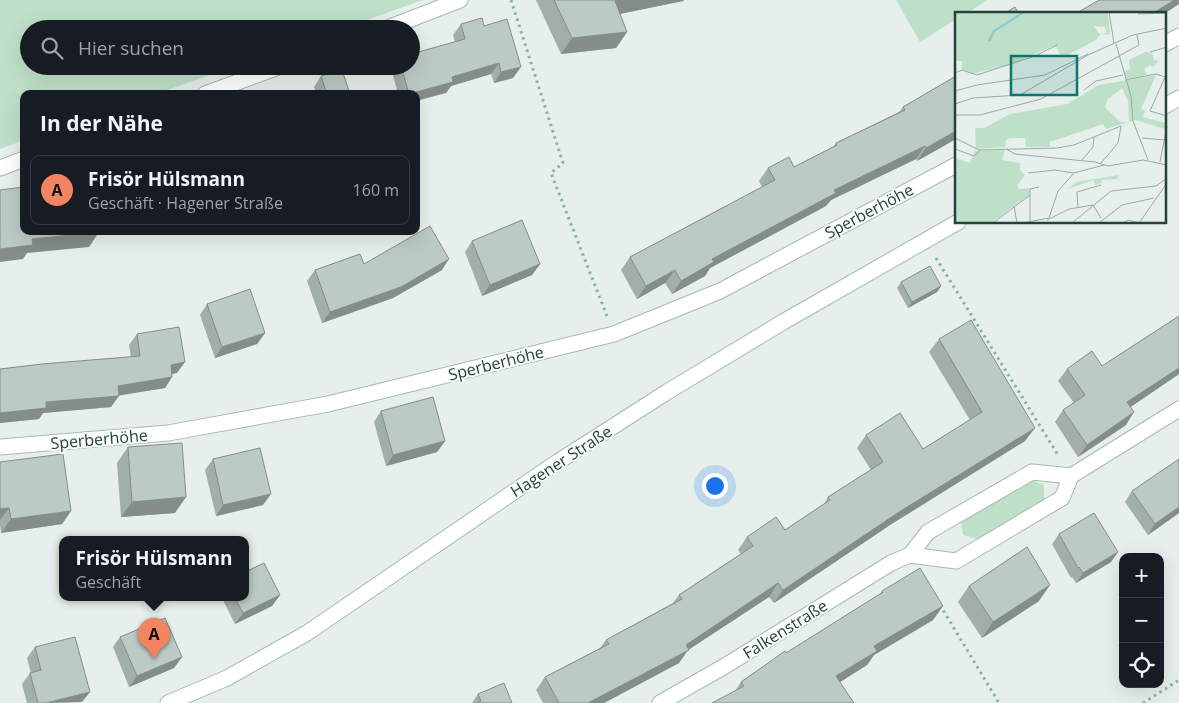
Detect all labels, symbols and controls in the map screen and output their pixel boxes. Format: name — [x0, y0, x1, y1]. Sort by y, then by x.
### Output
inset map — [955, 12, 1166, 224]
search box — [20, 20, 420, 75]
icon: search — [38, 34, 66, 62]
text: Hier suchen — [78, 35, 184, 61]
text: In der Nähe — [40, 109, 163, 137]
text: Frisör Hülsmann — [88, 166, 245, 192]
street label: Sperberhöhe — [821, 178, 917, 244]
text: A — [51, 179, 63, 201]
text: 160 m — [353, 179, 399, 201]
text: Geschäft · Hagener Straße — [88, 192, 283, 214]
street label: Sperberhöhe — [446, 341, 546, 385]
street label: Hagener Straße — [506, 420, 616, 502]
street label: Sperberhöhe — [49, 424, 149, 454]
your location — [702, 473, 728, 499]
popup — [59, 536, 249, 601]
text: Frisör Hülsmann — [75, 545, 233, 571]
map controls — [1119, 553, 1164, 688]
button: + — [1119, 553, 1164, 598]
text: Geschäft — [75, 571, 141, 593]
street label: Falkenstraße — [738, 594, 832, 664]
button: − — [1119, 598, 1164, 643]
pin: A — [138, 618, 170, 659]
button: locate — [1119, 643, 1164, 688]

